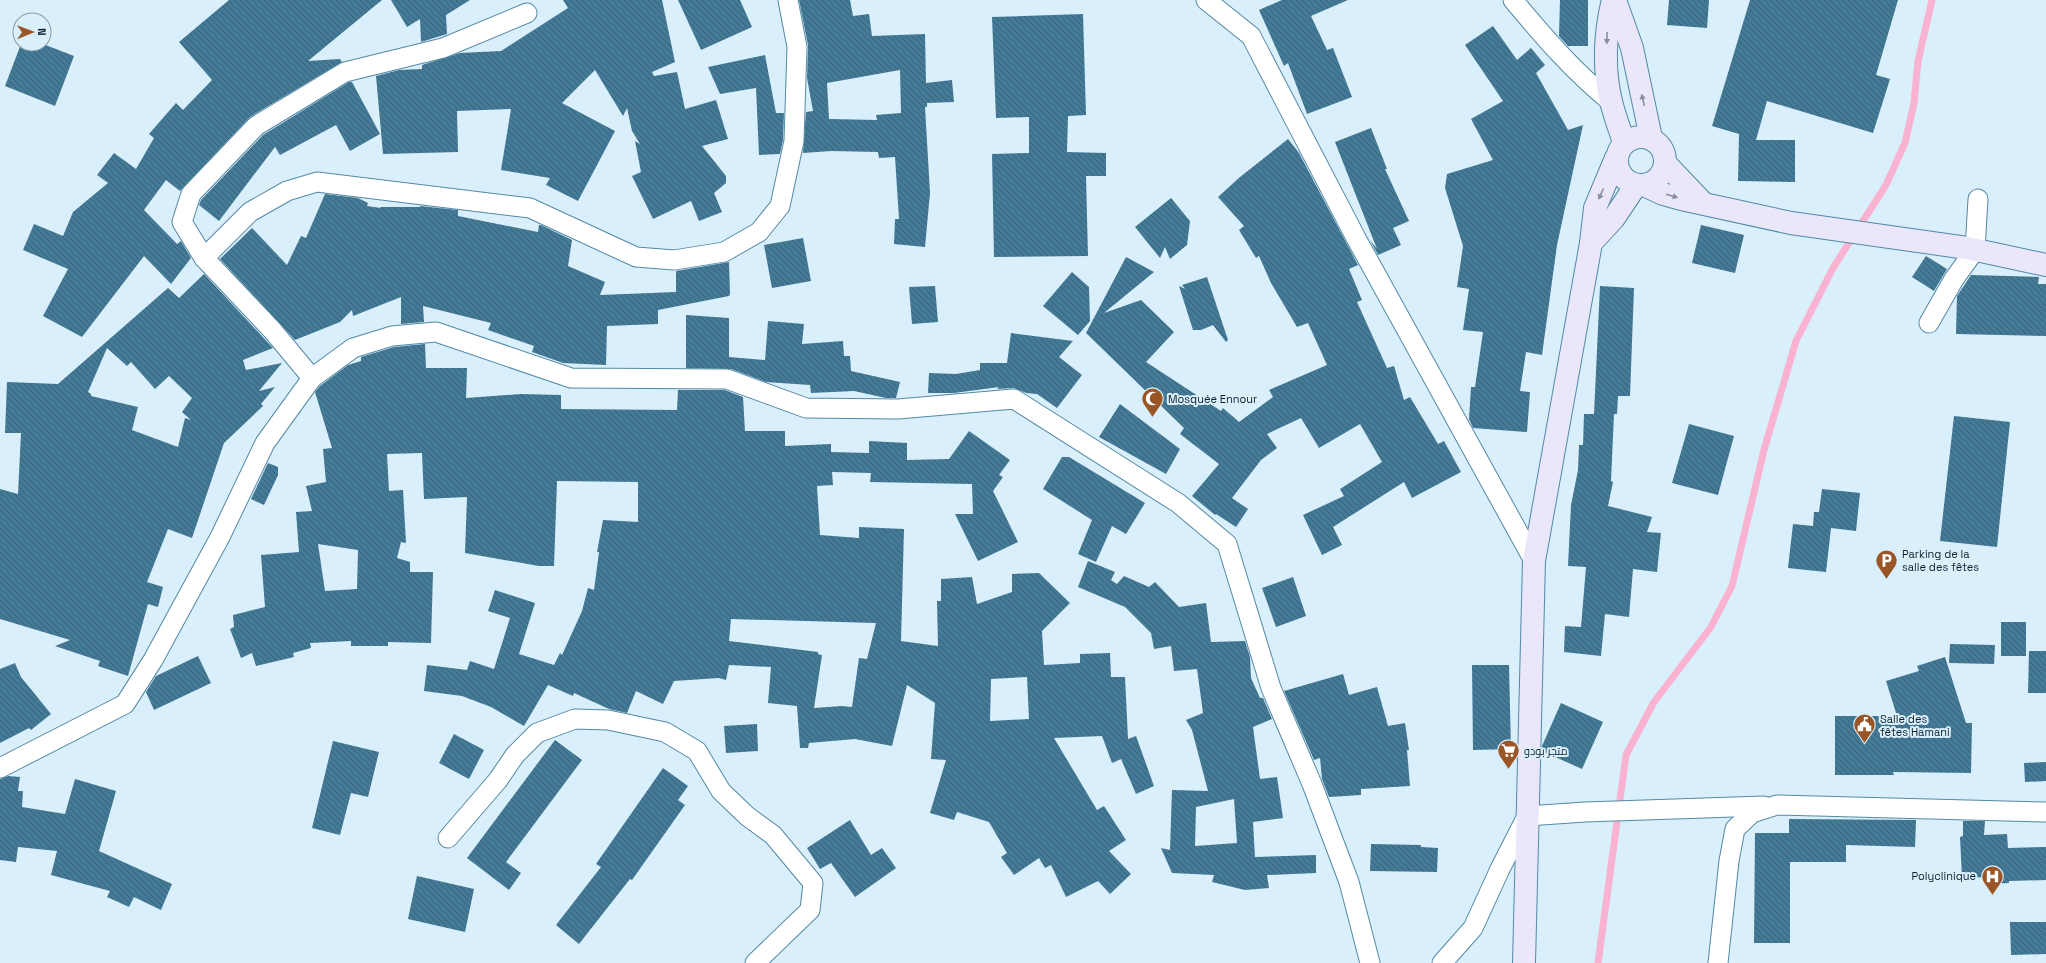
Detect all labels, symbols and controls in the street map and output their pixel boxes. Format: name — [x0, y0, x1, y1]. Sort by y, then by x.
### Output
north arrow — [12, 12, 52, 52]
text: N — [35, 28, 49, 36]
one-way arrow — [1604, 32, 1610, 45]
one-way arrow — [1639, 94, 1645, 106]
one-way arrow — [1598, 188, 1604, 199]
one-way arrow — [1666, 193, 1678, 199]
mosque icon: Mosquée Ennour — [1140, 386, 1166, 419]
place label: Mosquée Ennour — [1168, 392, 1257, 406]
parking icon: Parking de la salle des fêtes — [1874, 547, 1900, 580]
place label: Parking de la salle des fêtes — [1902, 547, 1979, 574]
public building icon: Salle des fêtes Hamani — [1851, 712, 1877, 745]
place label: Salle des fêtes Hamani — [1880, 712, 1950, 739]
supermarket icon: متجر بودو — [1496, 738, 1522, 771]
place label: متجر بودو — [1524, 744, 1568, 758]
hospital icon: Polyclinique — [1979, 863, 2005, 896]
place label: Polyclinique — [1912, 869, 1976, 883]

